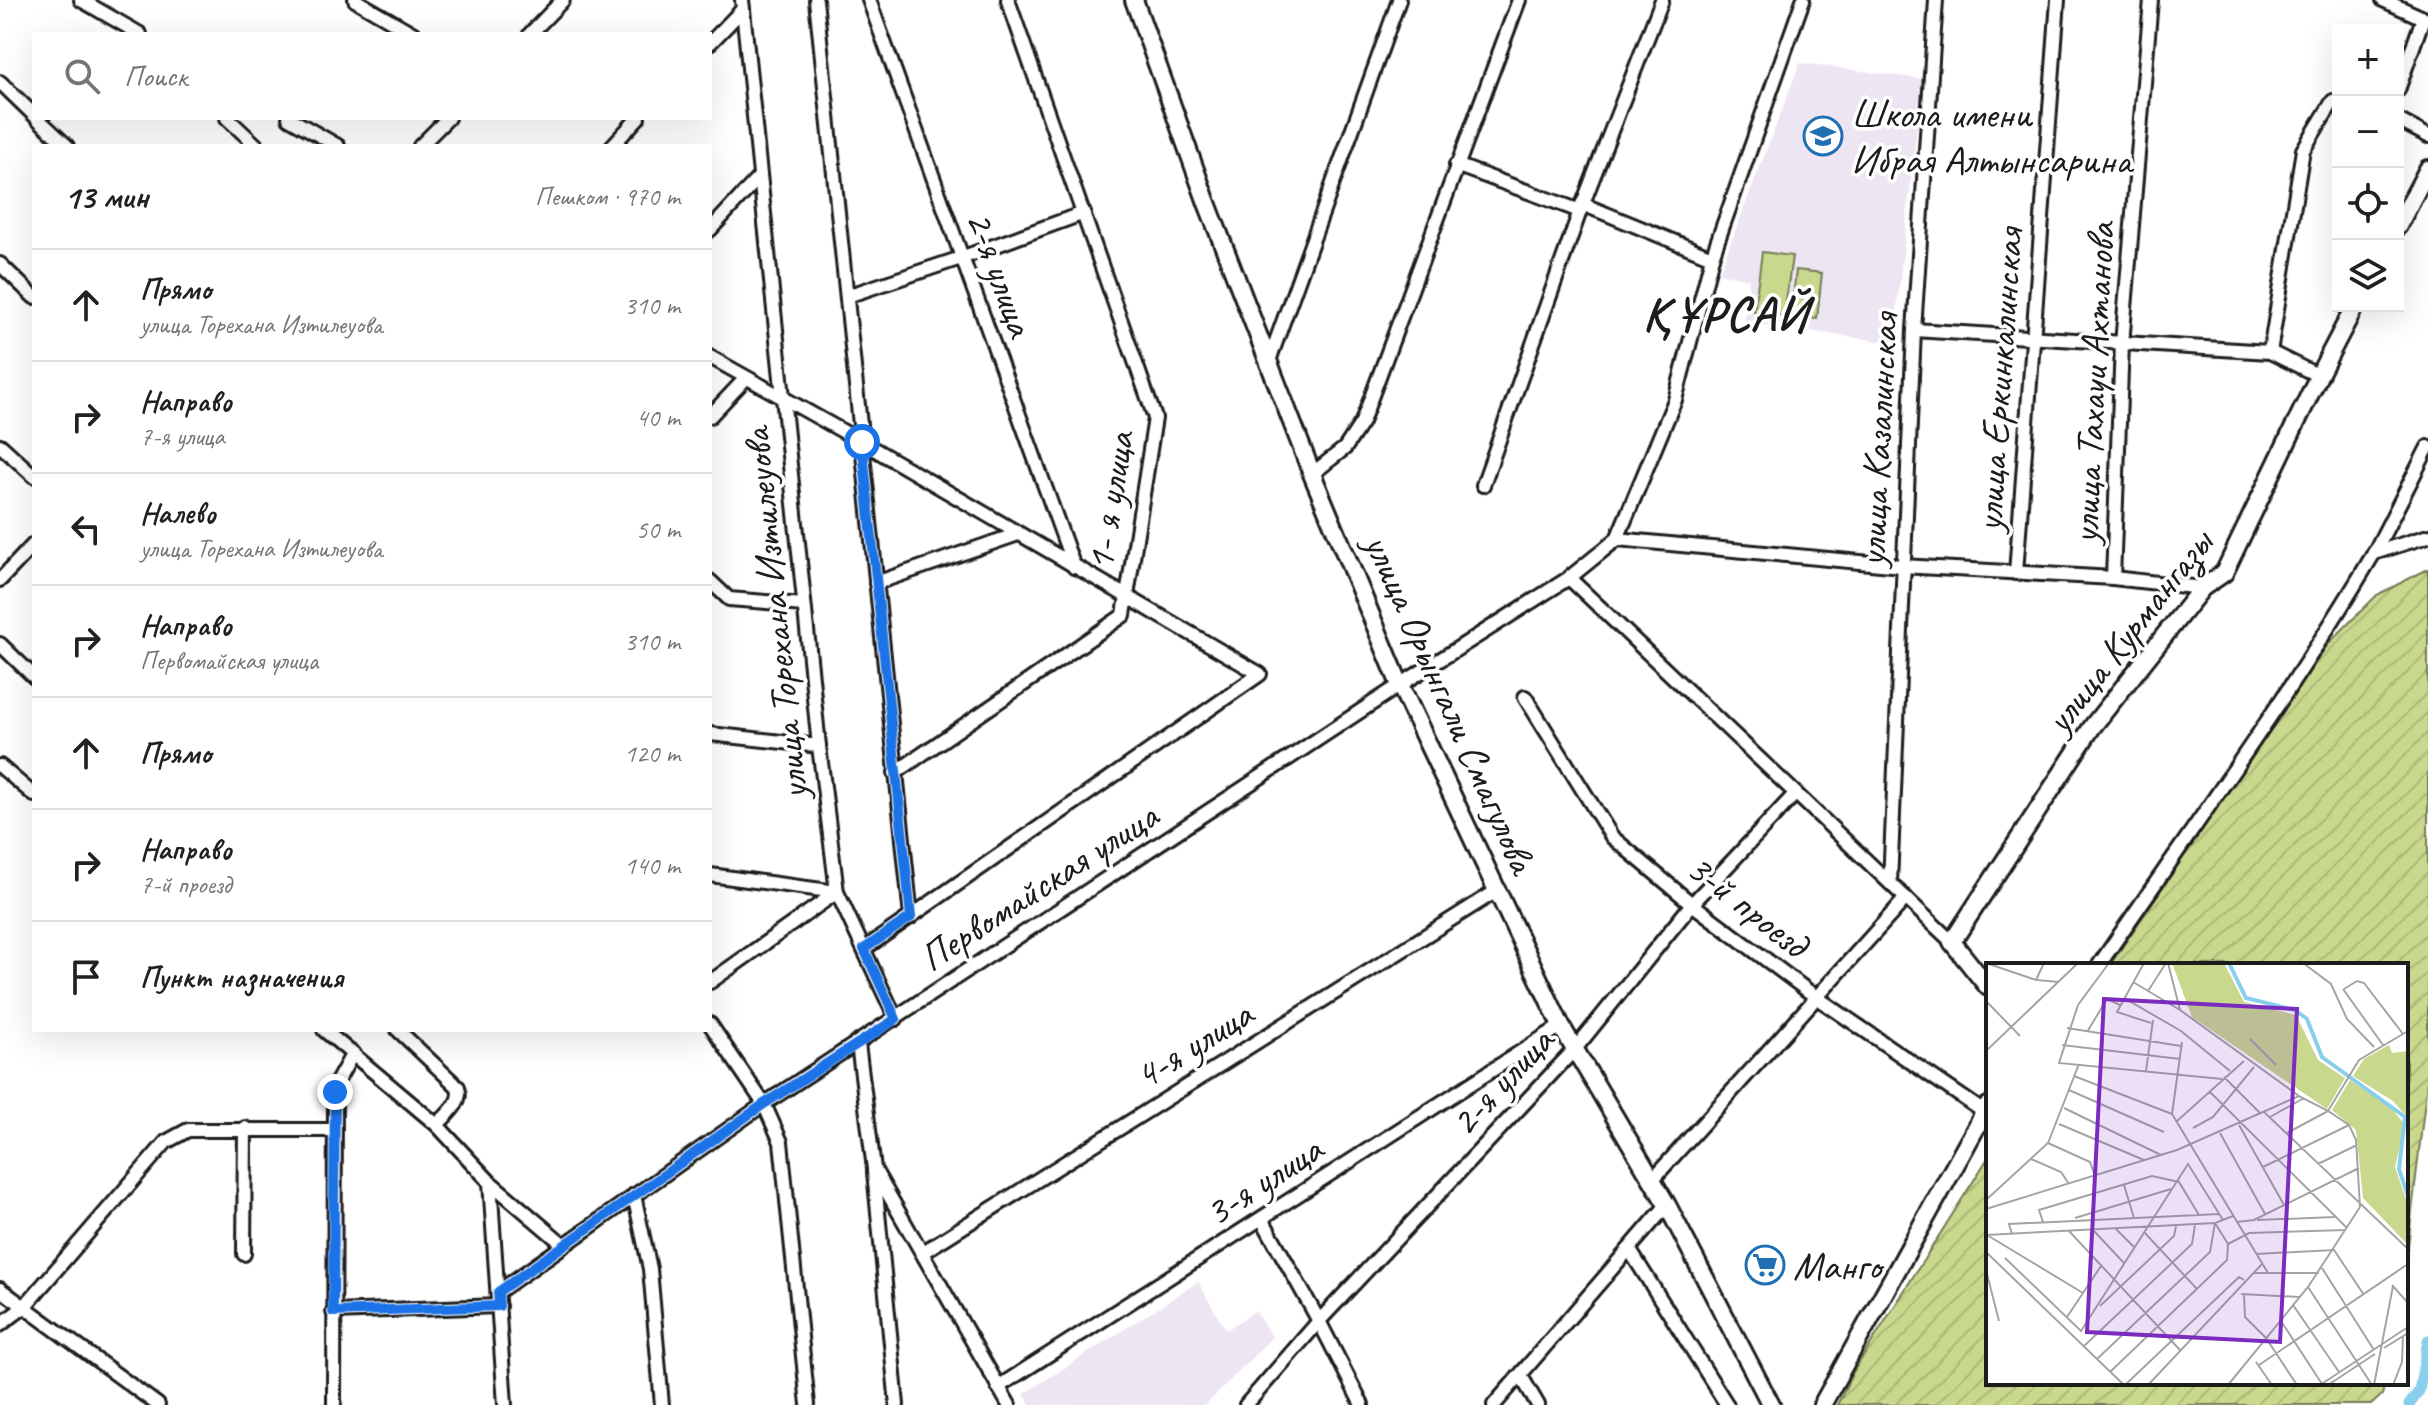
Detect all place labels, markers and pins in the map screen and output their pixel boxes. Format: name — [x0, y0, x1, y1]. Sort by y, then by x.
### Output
place label: Школа имени Ибрая Алтынсарина — [1851, 89, 2135, 185]
school or university icon: Школа имени Ибрая Алтынсарина — [1802, 115, 1844, 157]
place label: Манго — [1793, 1241, 1885, 1291]
supermarket icon: Манго — [1744, 1244, 1786, 1286]

